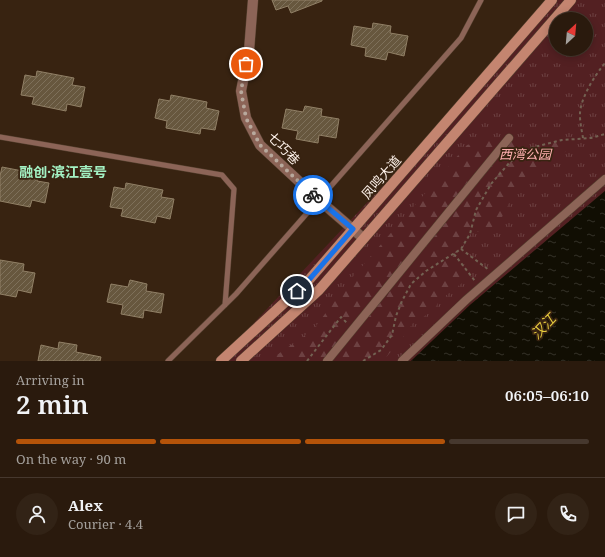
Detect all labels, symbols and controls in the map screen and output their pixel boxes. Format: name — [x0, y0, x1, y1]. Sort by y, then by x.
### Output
north arrow — [549, 12, 593, 56]
map controls — [549, 12, 593, 56]
pin — [229, 47, 263, 81]
icon: bag — [235, 53, 257, 75]
street label: 七巧巷 — [264, 128, 304, 168]
park label: 西湾公园 — [499, 145, 553, 163]
street label: 凤鸣大道 — [357, 151, 405, 203]
district label: 融创·滨江壹号 — [19, 162, 107, 181]
courier — [293, 175, 333, 215]
icon: bike — [302, 184, 324, 206]
pin — [280, 274, 314, 308]
icon: home — [286, 280, 308, 302]
water label: 汉江 — [526, 308, 561, 343]
text: Arriving in — [16, 371, 85, 389]
text: 06:05–06:10 — [505, 385, 589, 405]
text: 2 min — [16, 386, 89, 422]
text: On the way · 90 m — [16, 450, 126, 468]
button: person — [16, 493, 58, 535]
button: chat — [495, 493, 537, 535]
button: phone — [547, 493, 589, 535]
text: Alex — [68, 495, 103, 515]
text: Courier · 4.4 — [68, 515, 143, 533]

